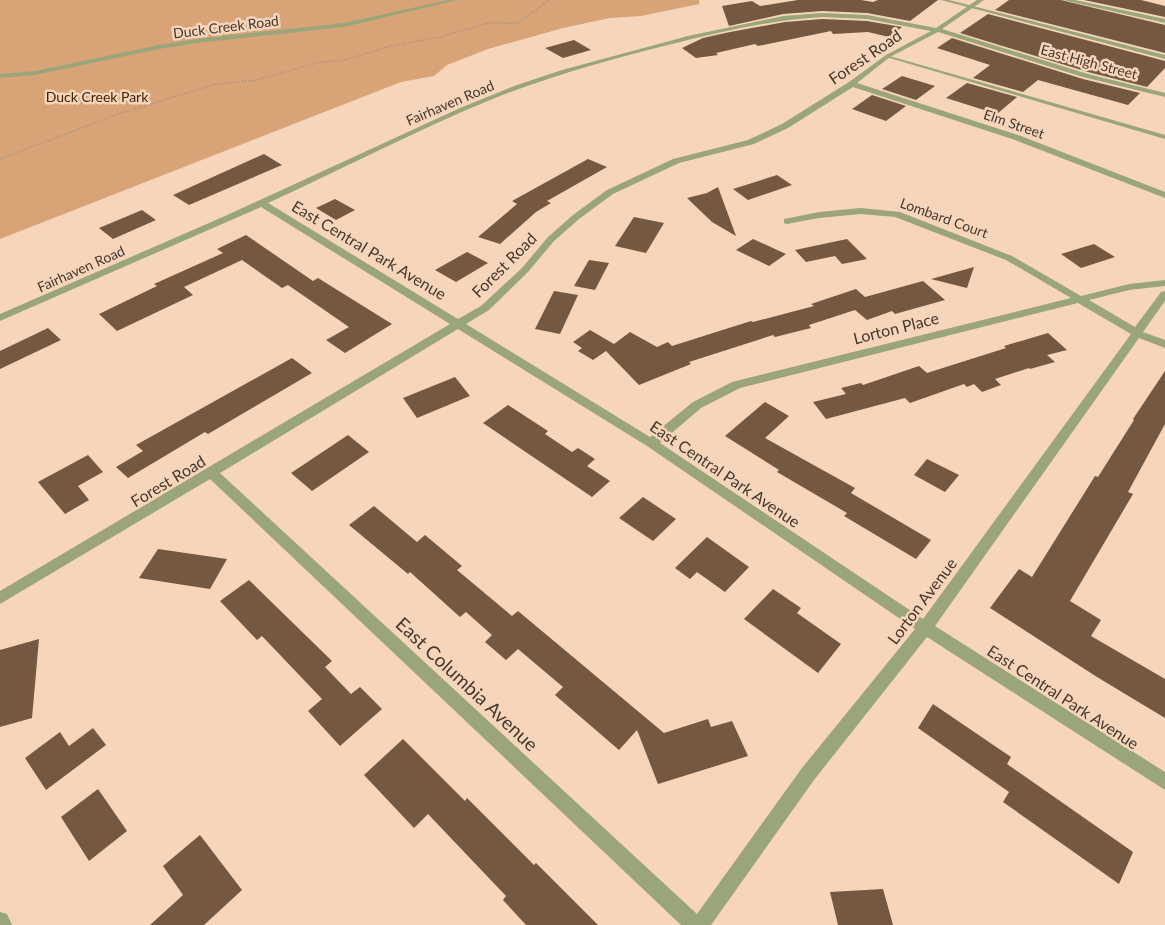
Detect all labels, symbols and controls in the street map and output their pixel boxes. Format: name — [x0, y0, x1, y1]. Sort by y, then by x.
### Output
street label: Duck Creek Road — [172, 12, 280, 41]
street label: Forest Road — [825, 25, 905, 88]
street label: East High Street — [1039, 40, 1139, 83]
street label: Fairhaven Road — [403, 76, 496, 129]
park label: Duck Creek Park — [46, 88, 149, 105]
street label: Elm Street — [981, 105, 1047, 142]
street label: Lombard Court — [898, 194, 990, 241]
street label: East Central Park Avenue — [289, 196, 450, 303]
street label: Forest Road — [467, 228, 540, 301]
street label: Fairhaven Road — [34, 242, 127, 295]
street label: Lorton Place — [851, 308, 941, 347]
street label: East Central Park Avenue — [647, 416, 804, 531]
street label: Forest Road — [127, 451, 208, 510]
street label: Lorton Avenue — [883, 554, 960, 647]
street label: East Columbia Avenue — [391, 612, 543, 755]
street label: East Central Park Avenue — [984, 640, 1143, 753]

